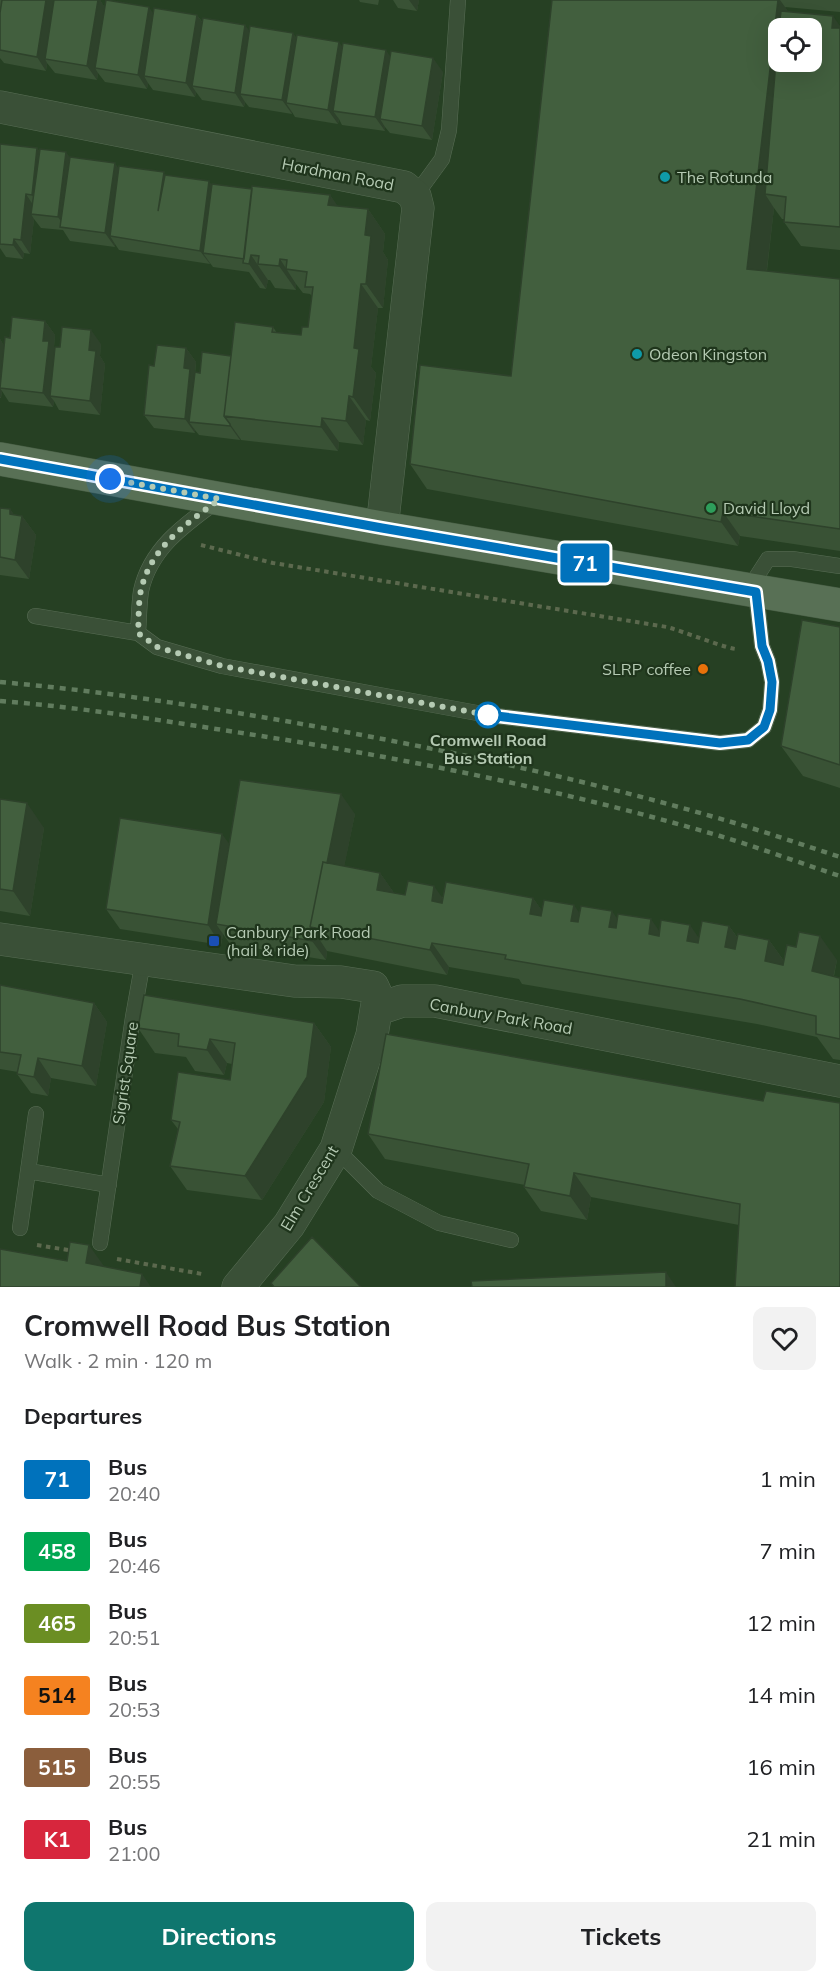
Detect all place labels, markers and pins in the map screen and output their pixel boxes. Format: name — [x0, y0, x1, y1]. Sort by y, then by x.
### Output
place label: The Rotunda — [677, 167, 772, 187]
marker: The Rotunda — [658, 170, 672, 184]
place label: Odeon Kingston — [649, 344, 767, 364]
marker: Odeon Kingston — [630, 347, 644, 361]
place label: David Lloyd — [723, 498, 810, 518]
marker: David Lloyd — [704, 501, 718, 515]
place label: SLRP coffee — [602, 659, 691, 679]
marker: SLRP coffee — [696, 662, 710, 676]
marker: Cromwell Road Bus Station — [475, 702, 501, 728]
place label: Cromwell Road Bus Station — [430, 730, 546, 768]
place label: Canbury Park Road (hail & ride) — [226, 922, 371, 960]
marker: Canbury Park Road (hail & ride) — [207, 934, 221, 948]

